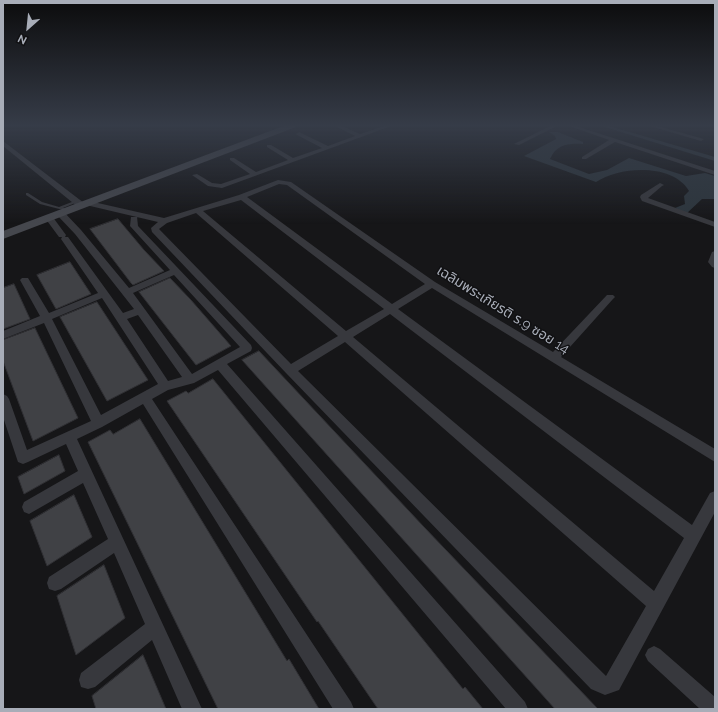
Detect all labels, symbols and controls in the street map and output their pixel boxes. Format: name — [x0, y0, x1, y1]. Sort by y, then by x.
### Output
north arrow — [8, 8, 48, 48]
text: N — [16, 31, 29, 47]
street label: เฉลิมพระเกียรติ ร.9 ซอย 14 — [434, 262, 572, 358]

